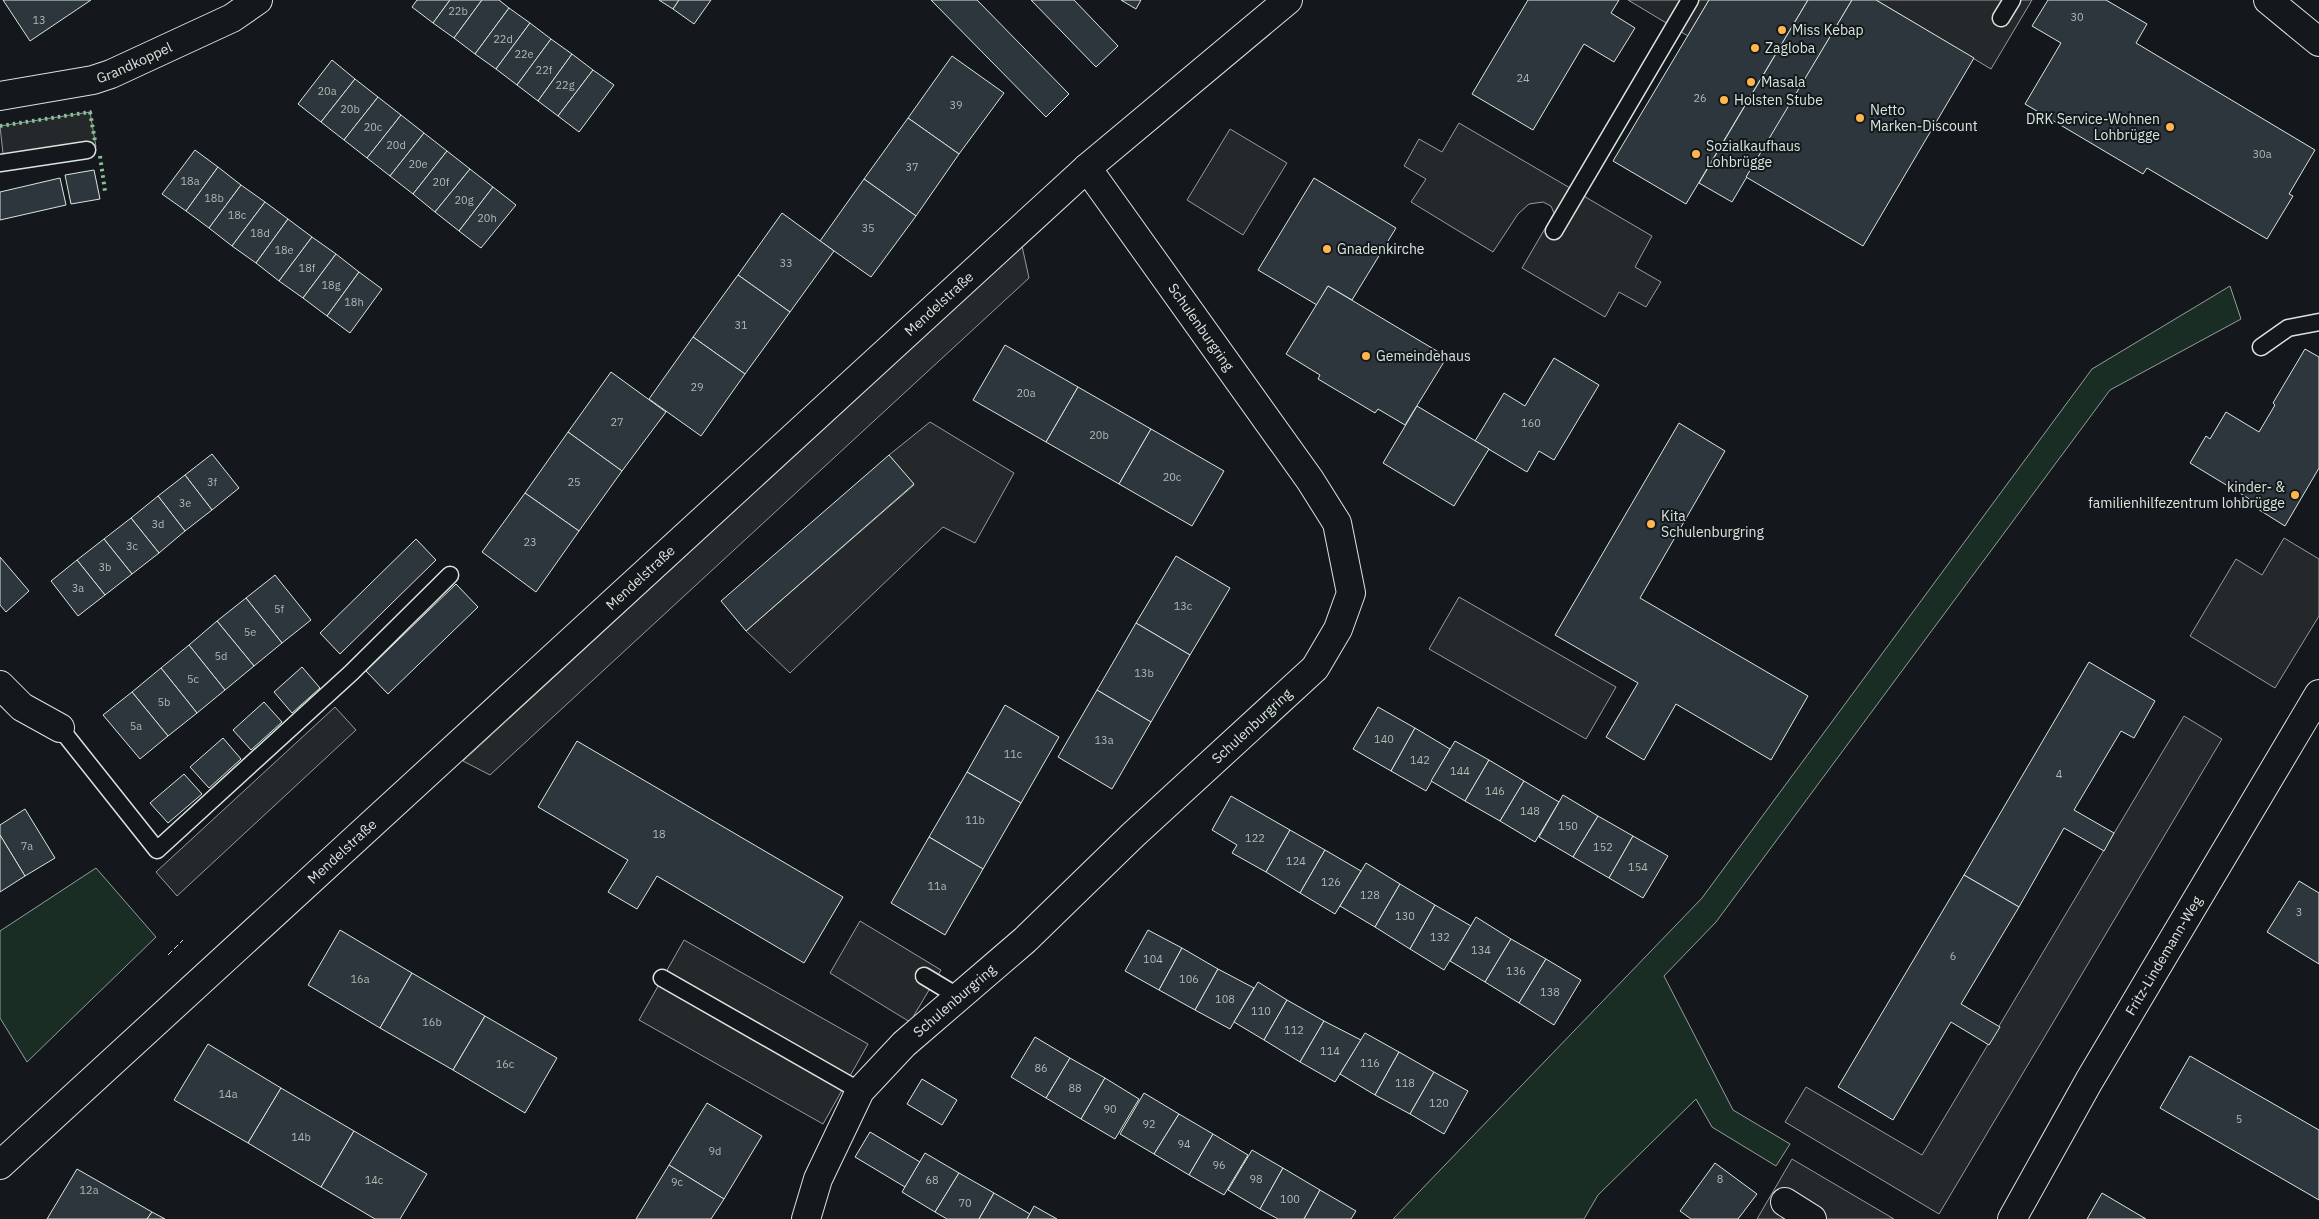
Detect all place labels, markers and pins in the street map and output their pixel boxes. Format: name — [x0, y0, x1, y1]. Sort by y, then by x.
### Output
place label: Miss Kebap — [1792, 21, 1864, 39]
marker: Miss Kebap — [1776, 24, 1788, 36]
place label: Zagloba — [1765, 39, 1816, 57]
marker: Zagloba — [1749, 42, 1761, 54]
place label: Masala — [1761, 73, 1806, 91]
marker: Masala — [1745, 76, 1757, 88]
place label: Holsten Stube — [1734, 91, 1823, 109]
marker: Holsten Stube — [1718, 94, 1730, 106]
place label: Netto Marken-Discount — [1870, 101, 1978, 135]
place label: DRK Service-Wohnen Lohbrügge — [2026, 110, 2160, 144]
marker: Netto Marken-Discount — [1854, 112, 1866, 124]
marker: DRK Service-Wohnen Lohbrügge — [2164, 121, 2176, 133]
place label: Sozialkaufhaus Lohbrügge — [1706, 137, 1801, 171]
marker: Sozialkaufhaus Lohbrügge — [1690, 148, 1702, 160]
place label: Gnadenkirche — [1337, 240, 1425, 258]
marker: Gnadenkirche — [1321, 243, 1333, 255]
place label: Gemeindehaus — [1376, 347, 1471, 365]
marker: Gemeindehaus — [1360, 350, 1372, 362]
place label: kinder- & familienhilfezentrum lohbrügge — [2088, 478, 2285, 512]
marker: kinder- & familienhilfezentrum lohbrügge — [2289, 489, 2301, 501]
place label: Kita Schulenburgring — [1661, 507, 1764, 541]
marker: Kita Schulenburgring — [1645, 518, 1657, 530]

